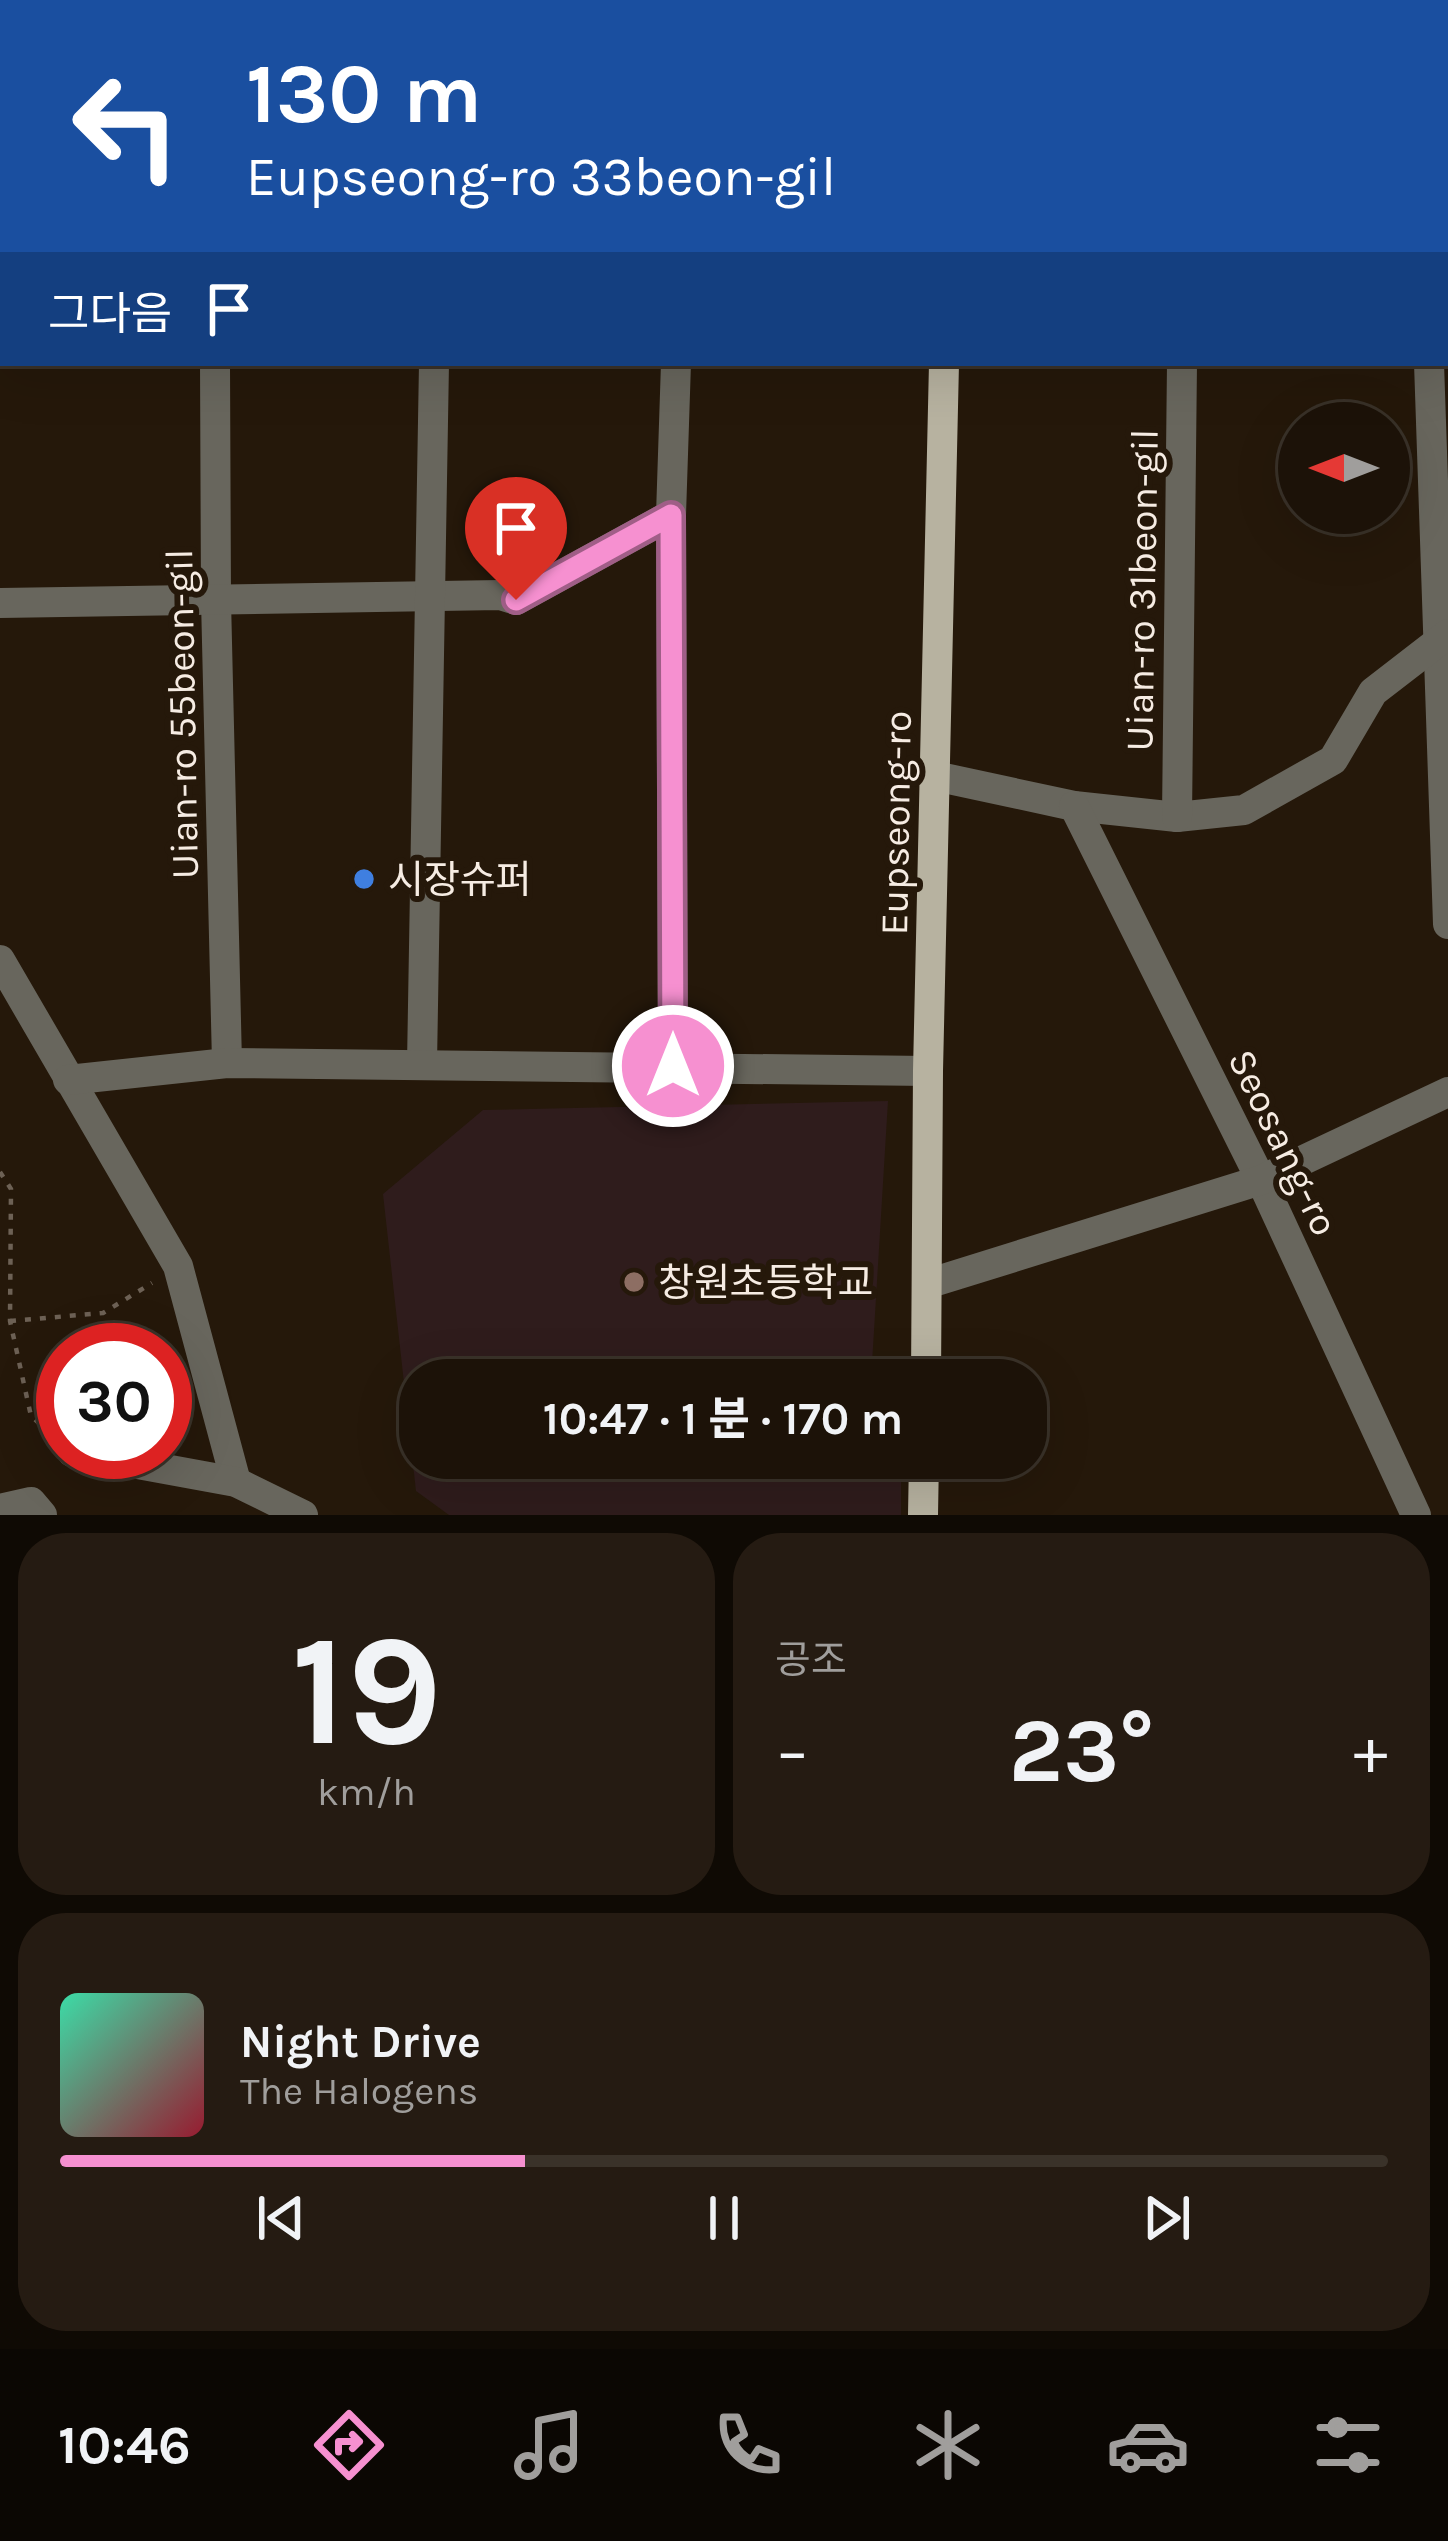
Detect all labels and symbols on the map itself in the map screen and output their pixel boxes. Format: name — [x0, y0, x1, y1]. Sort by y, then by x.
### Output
north arrow — [1278, 402, 1410, 534]
street label: Uian-ro 31beon-gil — [1116, 428, 1168, 752]
pin — [465, 477, 567, 600]
street label: Uian-ro 55beon-gil — [156, 548, 208, 880]
street label: Eupseong-ro — [871, 710, 921, 936]
place label: 시장슈퍼 — [388, 857, 532, 903]
marker: 시장슈퍼 — [351, 866, 377, 892]
position arrow — [610, 1003, 736, 1129]
street label: Seosang-ro — [1218, 1042, 1348, 1243]
place label: 창원초등학교 — [658, 1260, 873, 1306]
marker: 창원초등학교 — [621, 1269, 647, 1295]
speed limit sign: 30 — [36, 1323, 192, 1479]

